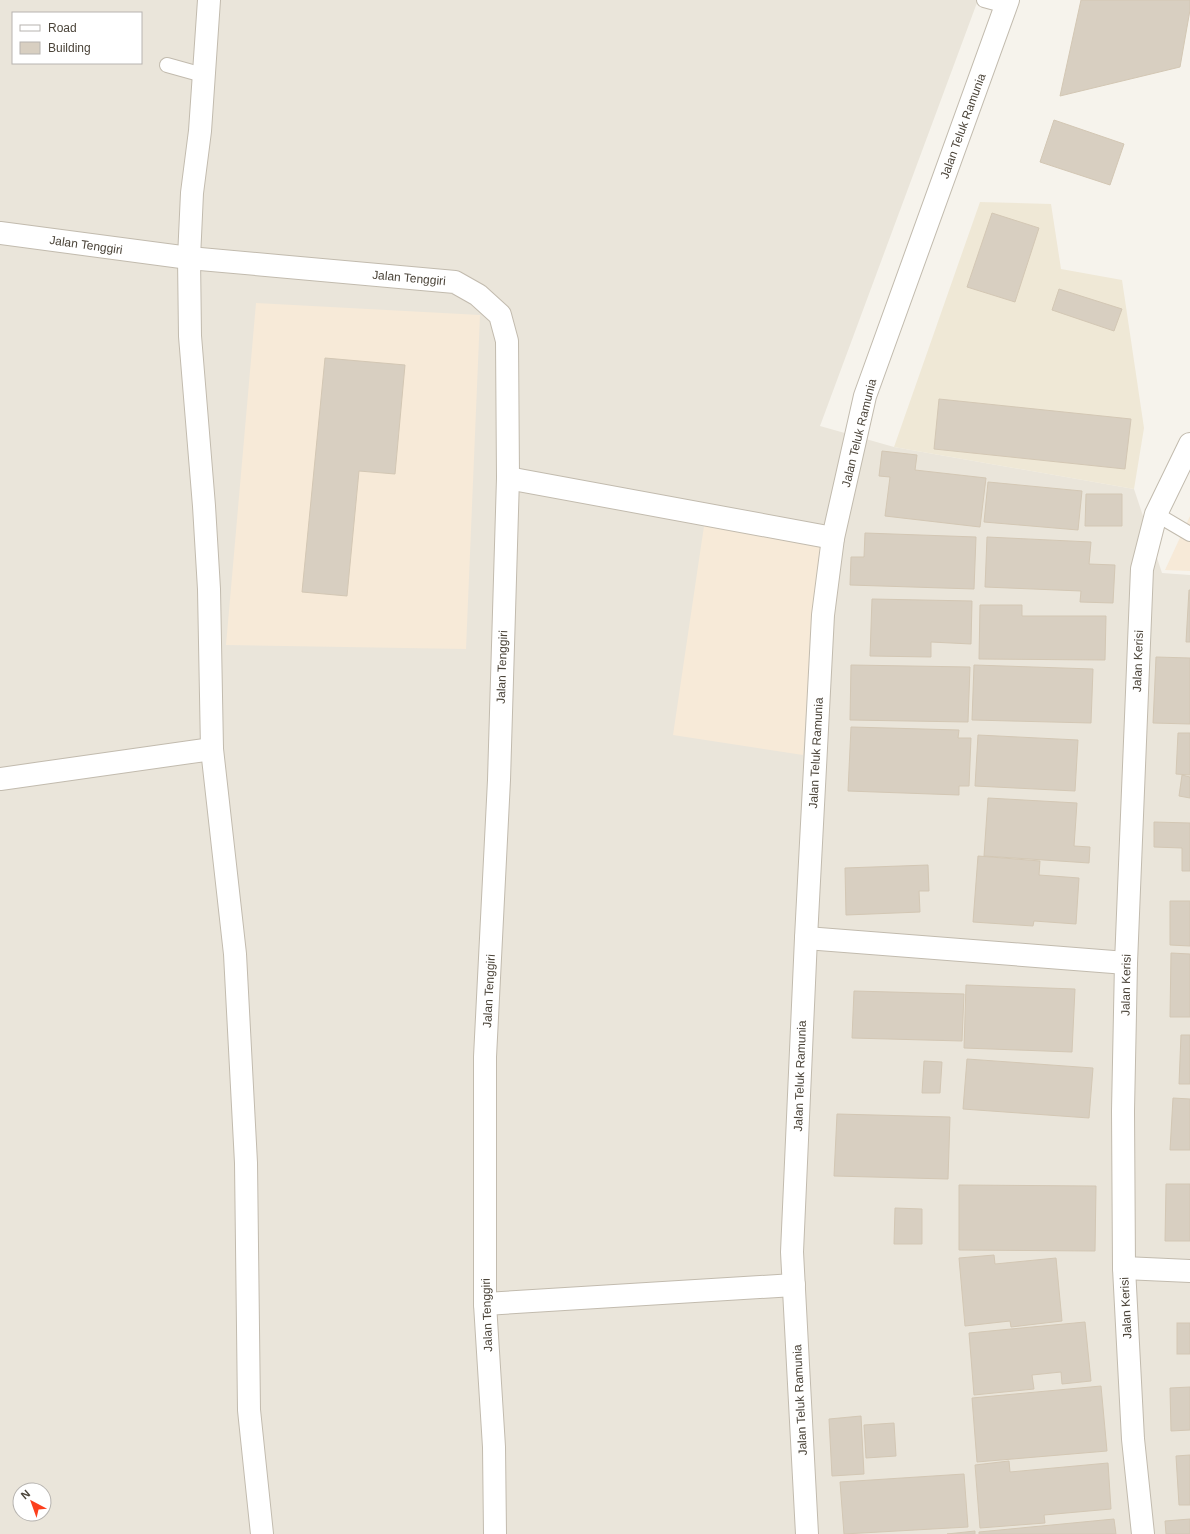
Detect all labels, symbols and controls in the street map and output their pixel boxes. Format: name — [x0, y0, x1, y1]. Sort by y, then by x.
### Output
legend — [12, 12, 142, 64]
text: Road — [48, 21, 77, 35]
text: Building — [48, 41, 91, 55]
street label: Jalan Teluk Ramunia — [937, 71, 989, 181]
street label: Jalan Tenggiri — [48, 233, 124, 257]
street label: Jalan Tenggiri — [372, 268, 446, 288]
street label: Jalan Teluk Ramunia — [839, 377, 879, 489]
street label: Jalan Tenggiri — [494, 630, 510, 704]
street label: Jalan Kerisi — [1130, 630, 1146, 692]
street label: Jalan Teluk Ramunia — [806, 697, 826, 809]
street label: Jalan Tenggiri — [480, 954, 498, 1028]
street label: Jalan Kerisi — [1118, 954, 1134, 1016]
street label: Jalan Teluk Ramunia — [791, 1020, 809, 1132]
street label: Jalan Kerisi — [1117, 1277, 1135, 1339]
street label: Jalan Tenggiri — [479, 1278, 495, 1352]
street label: Jalan Teluk Ramunia — [790, 1344, 810, 1456]
north arrow — [12, 1482, 52, 1522]
text: N — [19, 1487, 32, 1502]

